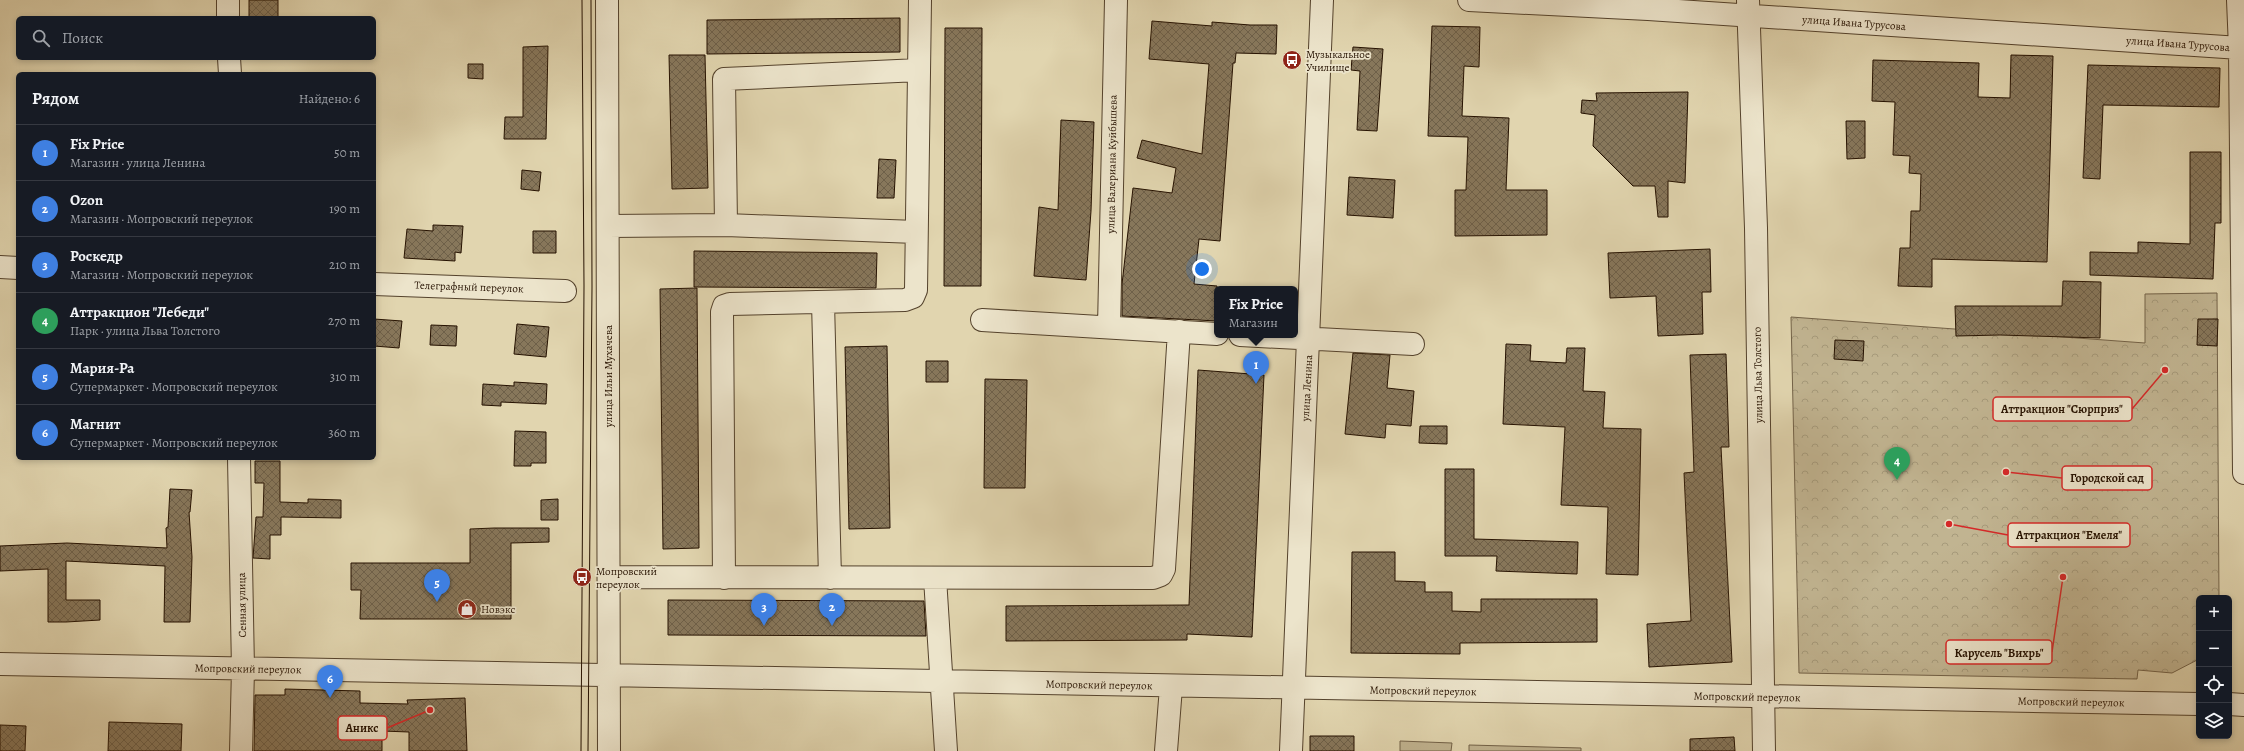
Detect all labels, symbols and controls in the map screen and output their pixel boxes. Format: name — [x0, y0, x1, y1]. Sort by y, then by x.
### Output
street label: улица Ивана Турусова — [1801, 12, 1907, 34]
search box — [16, 16, 376, 60]
icon: search — [30, 27, 52, 49]
text: Поиск — [62, 28, 103, 48]
street label: улица Ивана Турусова — [2125, 33, 2231, 55]
place label: Музыкальное Училище — [1306, 47, 1370, 75]
bus stop icon: Музыкальное Училище — [1281, 49, 1303, 71]
text: Рядом — [32, 87, 79, 110]
text: Найдено: 6 — [299, 90, 360, 107]
street label: улица Валериана Куйбышева — [1103, 94, 1121, 235]
text: Fix Price — [70, 134, 124, 154]
text: 1 — [43, 144, 47, 161]
text: 50 m — [334, 144, 360, 161]
text: Магазин · улица Ленина — [70, 154, 205, 171]
text: Ozon — [70, 190, 103, 210]
text: 2 — [42, 200, 48, 217]
text: 190 m — [329, 200, 360, 217]
text: Магазин · Мопровский переулок — [70, 210, 253, 227]
text: Роскедр — [70, 246, 123, 266]
text: 3 — [42, 256, 48, 273]
text: 210 m — [329, 256, 360, 273]
your location — [1192, 259, 1212, 279]
text: Магазин · Мопровский переулок — [70, 266, 253, 283]
street label: Телеграфный переулок — [414, 278, 524, 296]
popup — [1214, 286, 1298, 338]
text: Fix Price — [1229, 294, 1283, 314]
text: Аттракцион "Лебеди" — [70, 302, 209, 322]
text: 4 — [42, 312, 48, 329]
text: 270 m — [328, 312, 360, 329]
text: Магазин — [1229, 314, 1278, 331]
text: Парк · улица Льва Толстого — [70, 322, 220, 339]
street label: улица Ильи Мухачева — [601, 324, 616, 428]
street label: улица Льва Толстого — [1750, 326, 1766, 424]
pin: 1 — [1243, 351, 1269, 384]
street label: улица Ленина — [1298, 353, 1316, 423]
text: Мария-Ра — [70, 358, 134, 378]
text: 5 — [42, 368, 48, 385]
text: 310 m — [330, 368, 360, 385]
text: Супермаркет · Мопровский переулок — [70, 378, 278, 395]
callout: Аттракцион "Сюрприз" — [1993, 397, 2132, 421]
text: Аттракцион "Сюрприз" — [2000, 401, 2123, 417]
text: Магнит — [70, 414, 121, 434]
text: 6 — [42, 424, 48, 441]
text: 360 m — [328, 424, 360, 441]
text: Супермаркет · Мопровский переулок — [70, 434, 278, 451]
pin: 4 — [1884, 447, 1910, 480]
callout: Городской сад — [2062, 466, 2152, 490]
text: Городской сад — [2070, 470, 2144, 486]
callout: Аттракцион "Емеля" — [2008, 523, 2130, 547]
text: Аттракцион "Емеля" — [2015, 527, 2122, 543]
place label: Мопровский переулок — [596, 564, 657, 592]
bus stop icon: Мопровский переулок — [571, 566, 593, 588]
pin: 5 — [424, 569, 450, 602]
street label: Сенная улица — [234, 571, 250, 638]
pin: 3 — [751, 593, 777, 626]
pin: 2 — [819, 593, 845, 626]
map controls — [2196, 595, 2232, 739]
button: + — [2196, 595, 2232, 631]
shop icon: Новэкс — [456, 598, 478, 620]
place label: Новэкс — [481, 602, 515, 617]
button: − — [2196, 631, 2232, 667]
callout: Карусель "Вихрь" — [1946, 640, 2052, 664]
text: Карусель "Вихрь" — [1954, 645, 2044, 661]
street label: Мопровский переулок — [194, 661, 302, 677]
pin: 6 — [317, 665, 343, 698]
button: locate — [2196, 667, 2232, 703]
street label: Мопровский переулок — [1045, 677, 1153, 693]
street label: Мопровский переулок — [1369, 683, 1477, 699]
street label: Мопровский переулок — [1693, 689, 1801, 705]
street label: Мопровский переулок — [2017, 694, 2125, 710]
button: layers — [2196, 703, 2232, 739]
callout: Аникс — [338, 716, 387, 740]
text: Аникс — [345, 720, 378, 736]

